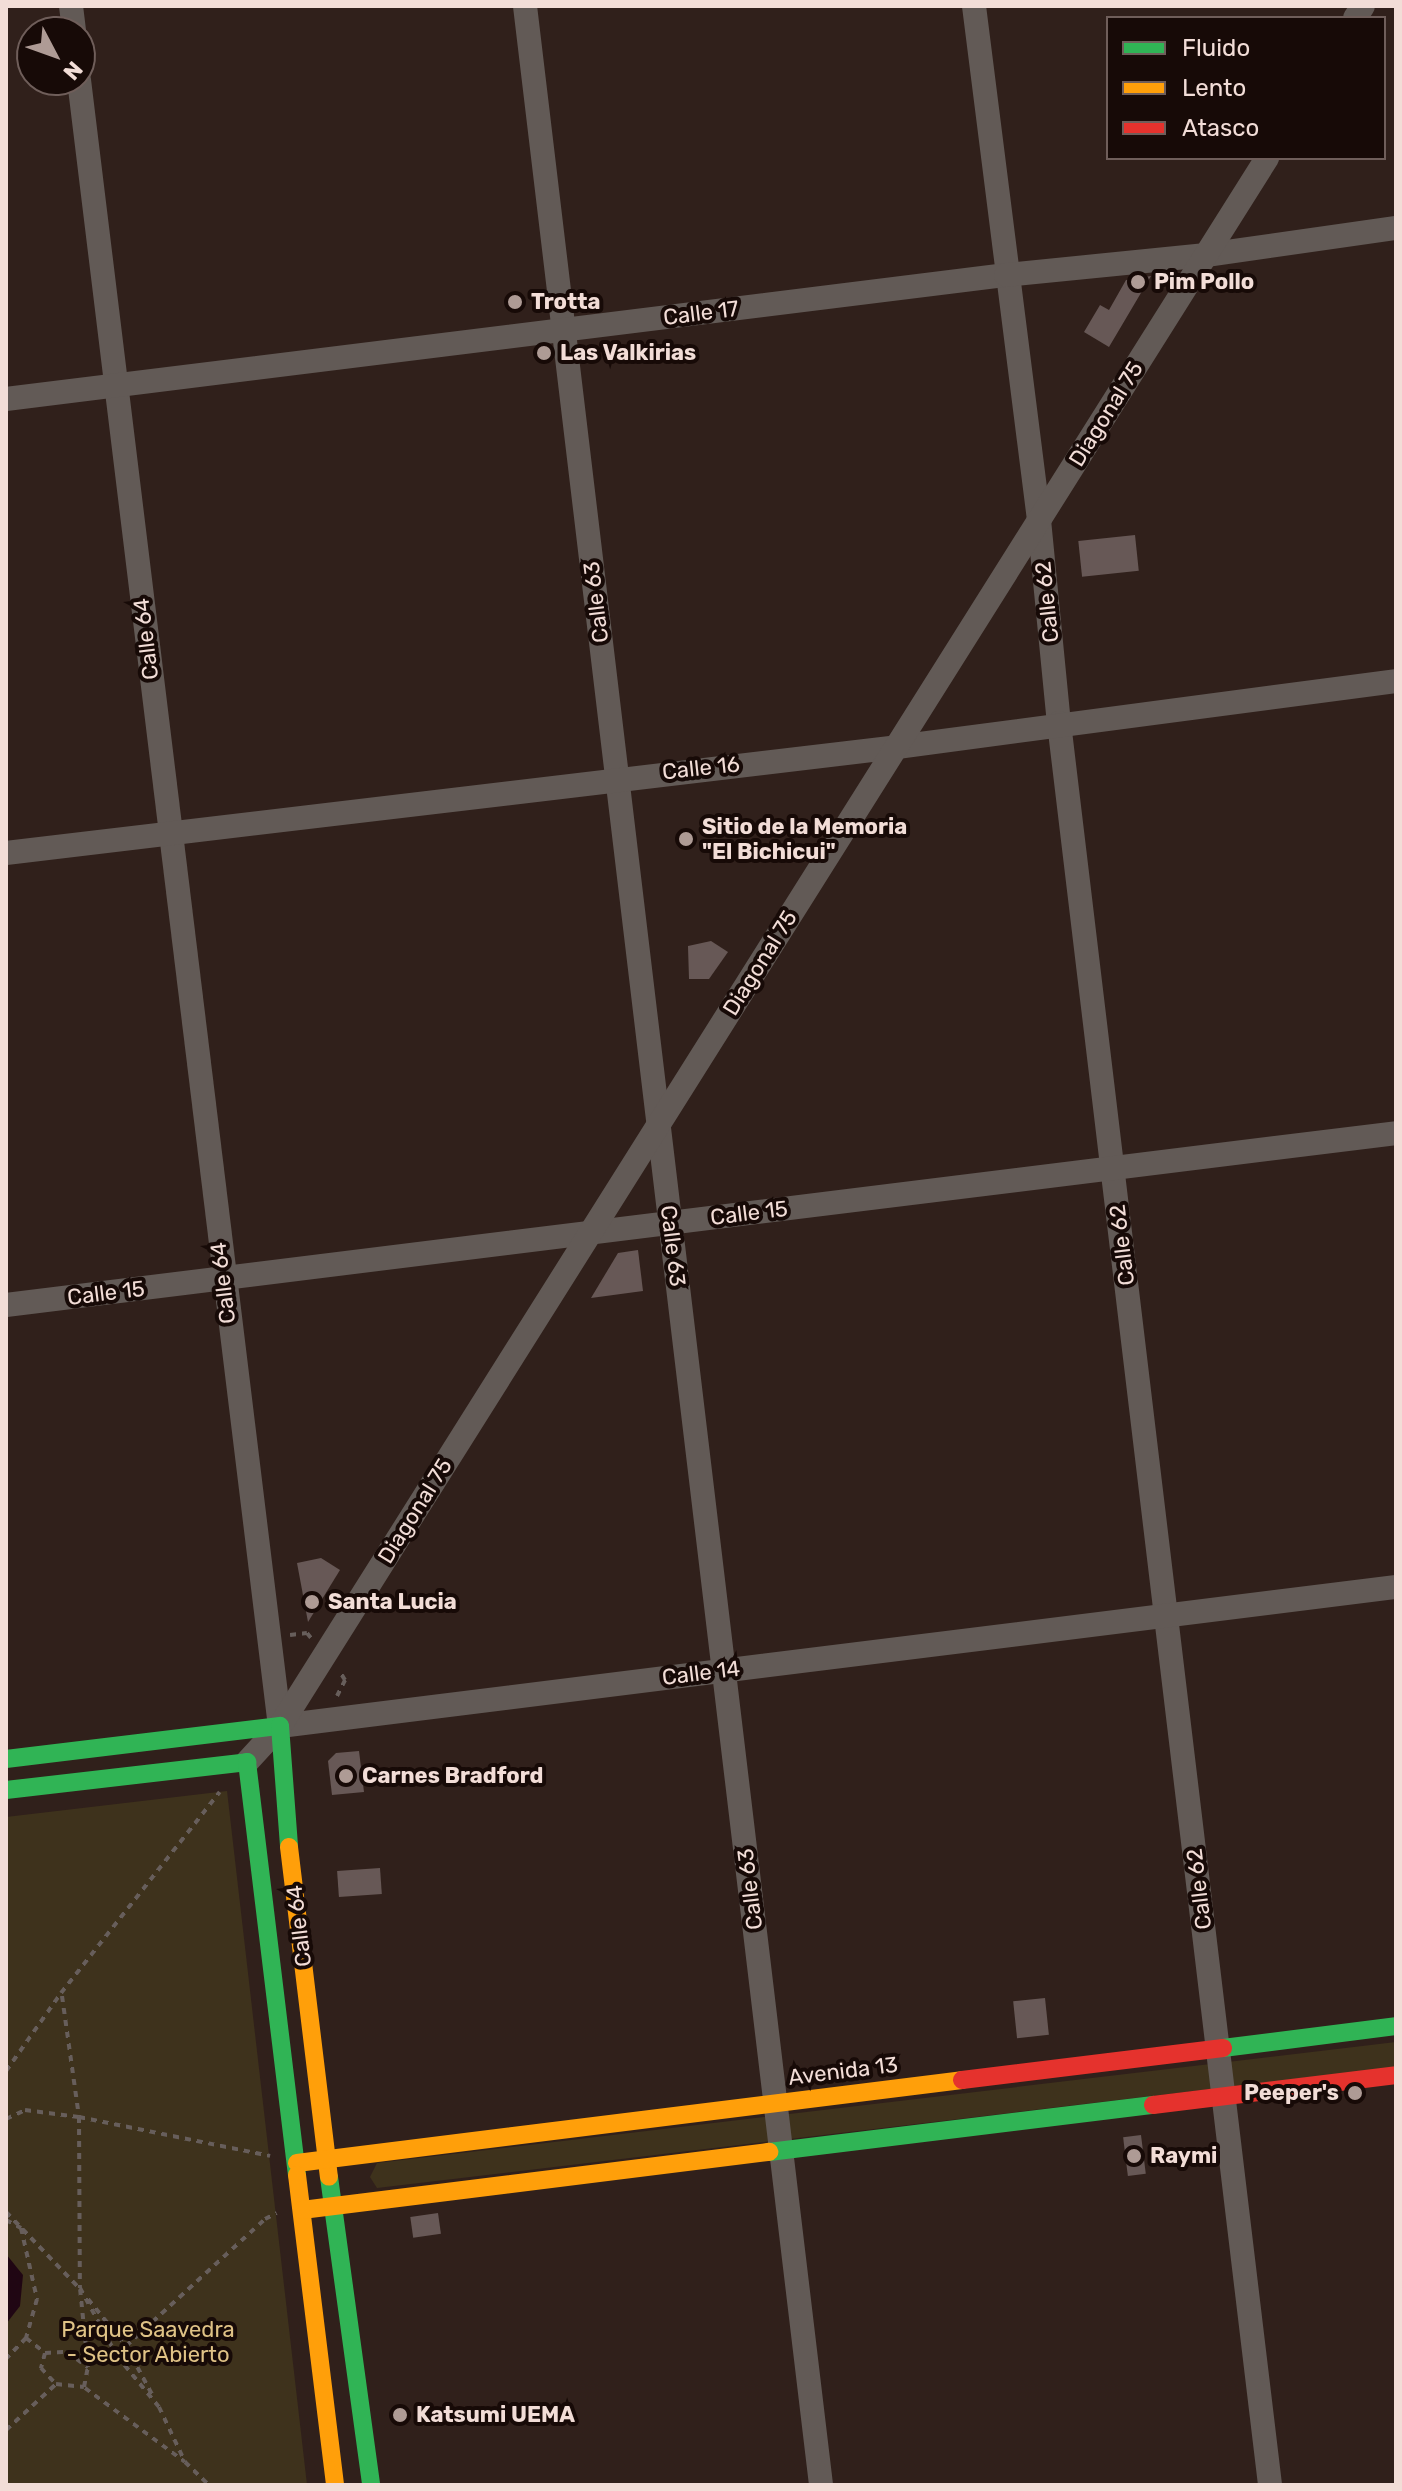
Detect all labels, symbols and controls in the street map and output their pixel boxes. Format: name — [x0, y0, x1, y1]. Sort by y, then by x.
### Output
north arrow — [16, 16, 96, 96]
legend — [1106, 16, 1386, 160]
text: Fluido — [1182, 34, 1250, 62]
text: N — [58, 56, 88, 86]
text: Lento — [1182, 74, 1246, 102]
text: Atasco — [1182, 114, 1259, 142]
place label: Pim Pollo — [1154, 269, 1254, 295]
marker: Pim Pollo — [1129, 273, 1147, 291]
place label: Trotta — [531, 289, 601, 315]
marker: Trotta — [506, 293, 524, 311]
street label: Calle 17 — [662, 295, 740, 331]
place label: Las Valkirias — [560, 340, 697, 366]
marker: Las Valkirias — [535, 344, 553, 362]
street label: Diagonal 75 — [1063, 357, 1149, 471]
street label: Calle 63 — [578, 560, 614, 644]
street label: Calle 62 — [1030, 560, 1064, 644]
street label: Calle 64 — [128, 597, 164, 681]
street label: Calle 16 — [661, 751, 741, 785]
place label: Sitio de la Memoria "El Bichicui" — [702, 813, 907, 864]
marker: Sitio de la Memoria "El Bichicui" — [677, 830, 695, 848]
street label: Diagonal 75 — [717, 906, 803, 1020]
street label: Calle 15 — [709, 1195, 789, 1231]
street label: Calle 62 — [1104, 1203, 1140, 1287]
street label: Calle 63 — [655, 1204, 691, 1288]
street label: Calle 64 — [205, 1241, 241, 1325]
street label: Calle 15 — [66, 1275, 146, 1311]
street label: Diagonal 75 — [372, 1454, 458, 1568]
place label: Santa Lucia — [328, 1589, 457, 1615]
marker: Santa Lucia — [303, 1593, 321, 1611]
street label: Calle 14 — [661, 1655, 741, 1691]
place label: Carnes Bradford — [362, 1763, 543, 1789]
marker: Carnes Bradford — [337, 1767, 355, 1785]
street label: Calle 63 — [732, 1847, 768, 1931]
street label: Calle 62 — [1181, 1847, 1217, 1931]
street label: Calle 64 — [281, 1884, 317, 1968]
street label: Avenida 13 — [787, 2051, 899, 2091]
place label: Peeper's — [1244, 2080, 1339, 2106]
marker: Peeper's — [1346, 2084, 1364, 2102]
place label: Raymi — [1150, 2143, 1217, 2169]
marker: Raymi — [1125, 2147, 1143, 2165]
park label: Parque Saavedra - Sector Abierto — [61, 2316, 235, 2368]
place label: Katsumi UEMA — [416, 2402, 575, 2428]
marker: Katsumi UEMA — [391, 2406, 409, 2424]

